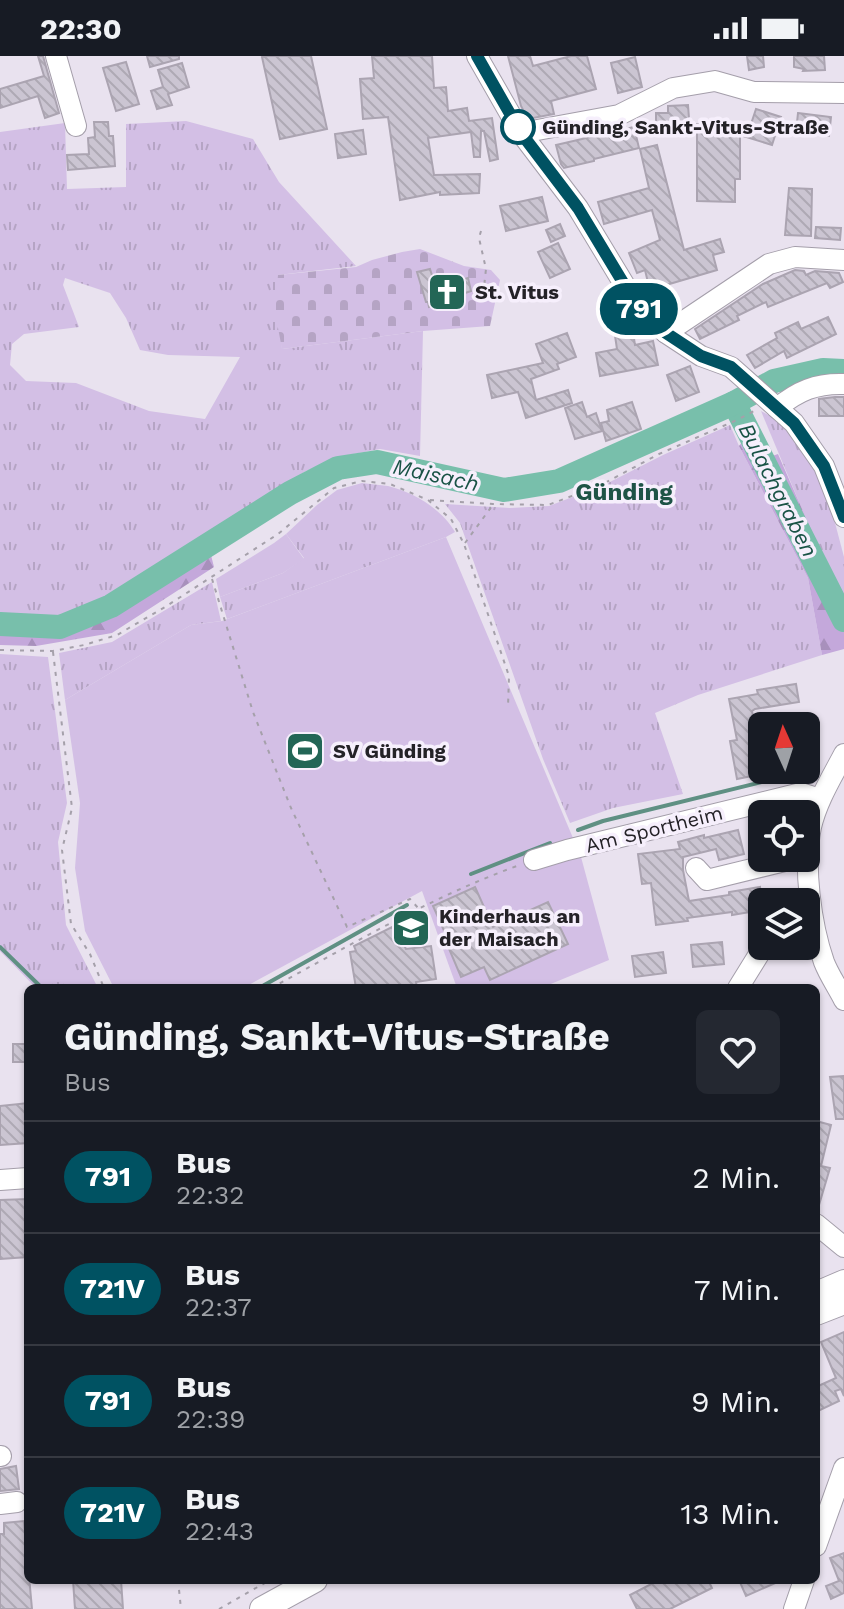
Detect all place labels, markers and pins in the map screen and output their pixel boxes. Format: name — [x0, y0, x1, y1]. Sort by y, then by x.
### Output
marker: Günding, Sankt-Vitus-Straße — [501, 110, 535, 144]
place label: Günding, Sankt-Vitus-Straße — [542, 115, 829, 139]
church icon: St. Vitus — [426, 271, 468, 313]
place label: St. Vitus — [475, 280, 559, 304]
sports icon: SV Günding — [284, 730, 326, 772]
place label: SV Günding — [333, 739, 447, 763]
place label: Kinderhaus an der Maisach — [439, 904, 581, 951]
school or university icon: Kinderhaus an der Maisach — [390, 907, 432, 949]

